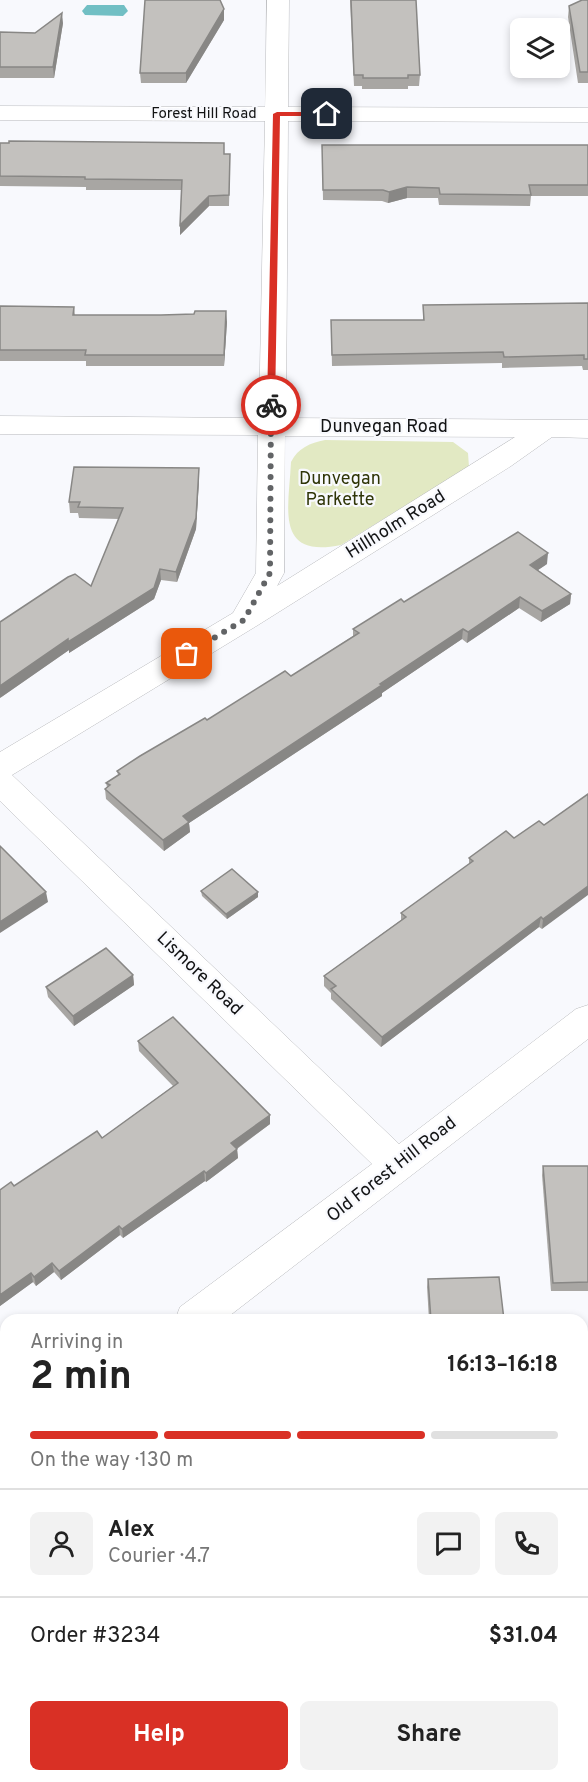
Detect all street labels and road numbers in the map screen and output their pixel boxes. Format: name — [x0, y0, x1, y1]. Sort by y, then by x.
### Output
street label: Forest Hill Road — [151, 105, 257, 124]
street label: Dunvegan Road — [320, 416, 448, 439]
street label: Hillholm Road — [342, 485, 450, 565]
street label: Lismore Road — [151, 927, 247, 1021]
street label: Old Forest Hill Road — [322, 1112, 462, 1228]

